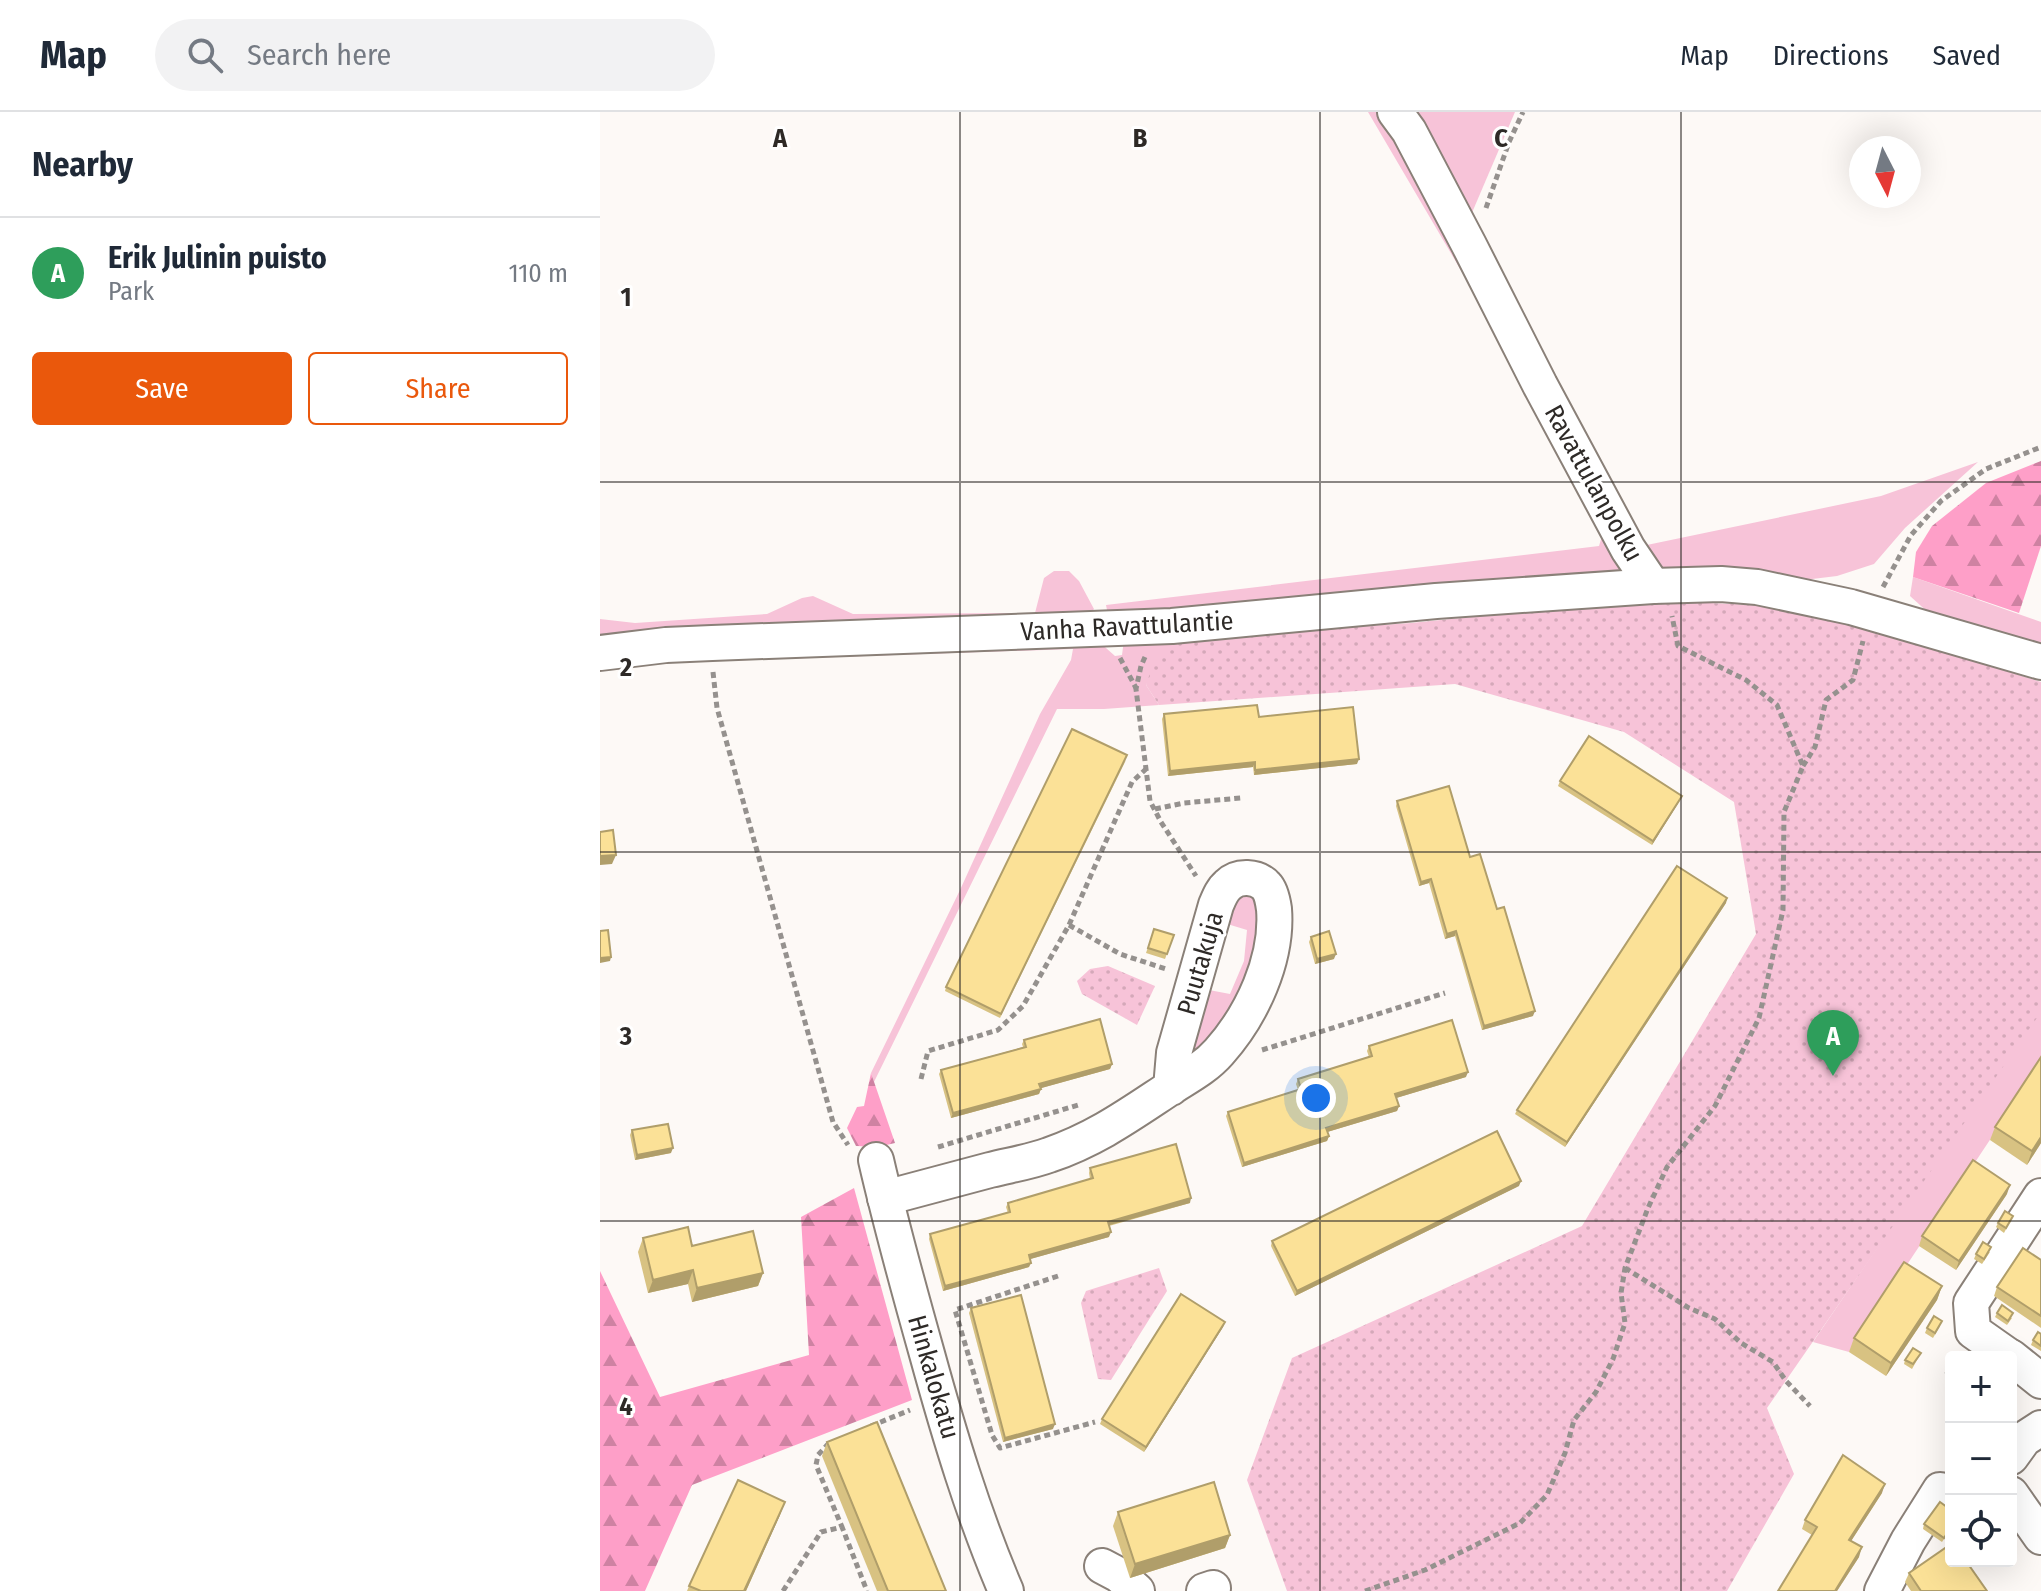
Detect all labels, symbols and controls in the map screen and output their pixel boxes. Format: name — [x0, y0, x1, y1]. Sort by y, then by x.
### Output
search box — [155, 19, 715, 91]
text: Map — [40, 32, 107, 78]
icon: search — [183, 33, 227, 77]
text: Search here — [247, 37, 391, 73]
text: Map — [1680, 39, 1729, 72]
text: Directions — [1773, 39, 1889, 72]
text: Saved — [1933, 39, 2001, 72]
text: A — [772, 123, 788, 154]
text: B — [1133, 123, 1148, 154]
text: C — [1494, 123, 1508, 154]
north arrow — [1849, 136, 1921, 208]
text: Nearby — [32, 144, 133, 185]
text: Erik Julinin puisto — [108, 240, 327, 276]
text: A — [51, 258, 65, 289]
text: 110 m — [508, 258, 568, 289]
text: Park — [108, 276, 154, 307]
text: 1 — [621, 282, 632, 313]
button: Save — [32, 352, 292, 425]
button: Share — [308, 352, 568, 425]
street label: Ravattulanpolku — [1538, 400, 1649, 567]
street label: Vanha Ravattulantie — [1020, 605, 1234, 648]
text: 2 — [619, 652, 632, 683]
street label: Puutakuja — [1171, 908, 1230, 1018]
pin: A — [1807, 1010, 1859, 1076]
text: 3 — [619, 1021, 632, 1052]
your location — [1296, 1078, 1336, 1118]
street label: Hinkalokatu — [901, 1312, 966, 1443]
map controls — [1945, 1351, 2017, 1567]
button: + — [1945, 1351, 2017, 1423]
text: 4 — [619, 1391, 633, 1422]
button: − — [1945, 1423, 2017, 1495]
button: locate — [1945, 1495, 2017, 1567]

